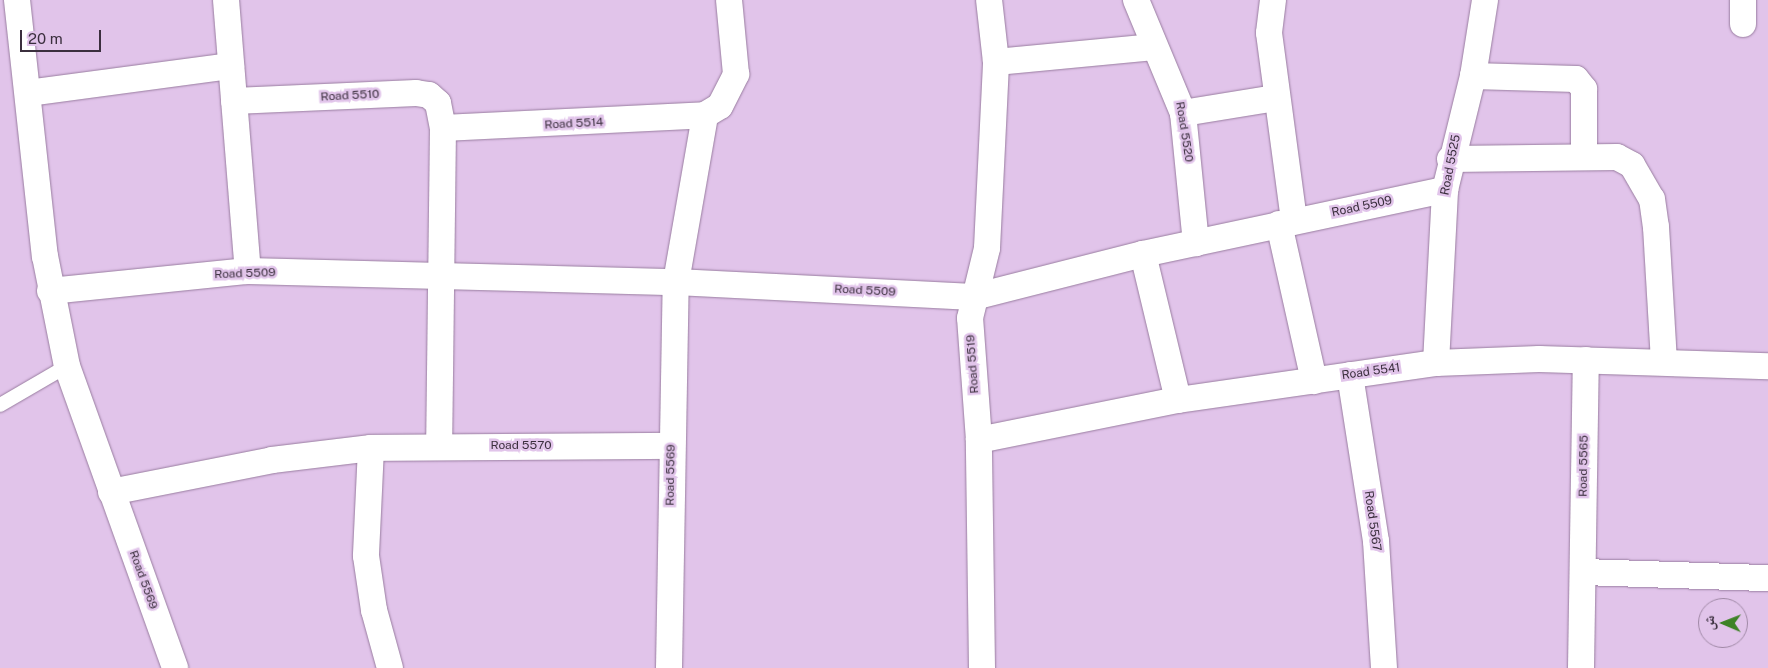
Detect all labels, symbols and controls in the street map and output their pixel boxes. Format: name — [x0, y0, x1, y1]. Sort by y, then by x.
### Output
scale bar — [22, 20, 104, 52]
text: 20 m — [28, 30, 63, 47]
street label: Road 5510 — [320, 87, 380, 105]
street label: Road 5520 — [1172, 101, 1196, 163]
street label: Road 5514 — [544, 115, 604, 133]
street label: Road 5525 — [1438, 133, 1464, 197]
street label: Road 5509 — [1330, 194, 1394, 220]
street label: Road 5509 — [214, 266, 276, 282]
street label: Road 5509 — [834, 282, 896, 300]
street label: Road 5519 — [964, 334, 982, 394]
street label: Road 5541 — [1341, 361, 1401, 383]
street label: Road 5565 — [1576, 435, 1592, 497]
street label: Road 5570 — [490, 439, 552, 453]
street label: Road 5569 — [663, 444, 679, 506]
street label: Road 5567 — [1361, 490, 1383, 552]
street label: Road 5569 — [126, 549, 160, 611]
north arrow — [1698, 598, 1748, 648]
text: ش — [1701, 615, 1717, 630]

